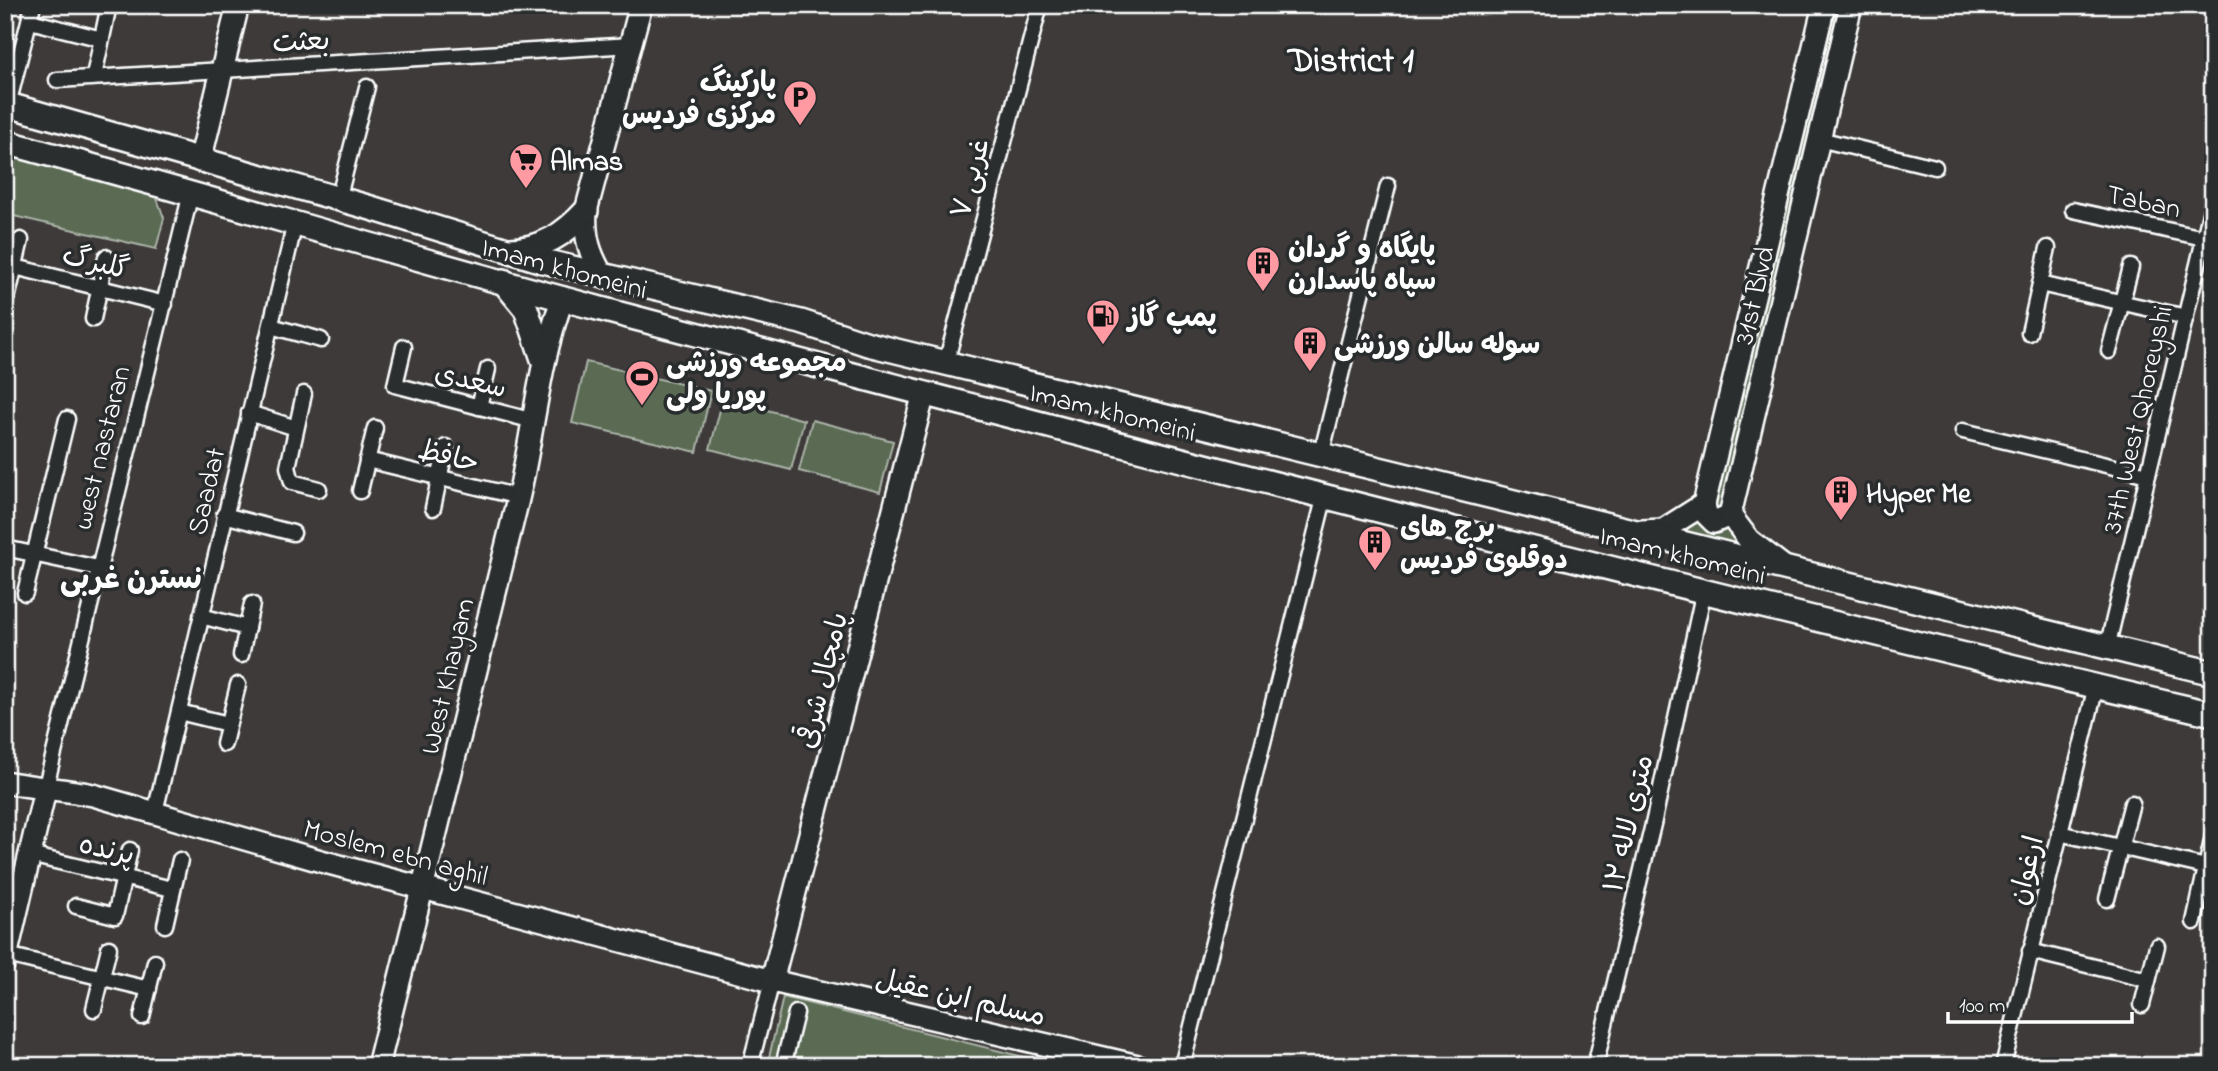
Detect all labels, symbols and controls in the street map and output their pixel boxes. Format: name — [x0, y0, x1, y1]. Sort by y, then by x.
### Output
street label: بعثت — [271, 22, 331, 65]
district label: District 1 — [1286, 37, 1414, 88]
place label: پارکینگ مرکزی فردیس — [622, 64, 776, 137]
parking icon: پارکینگ مرکزی فردیس — [781, 78, 819, 127]
street label: ۷ غربی — [942, 134, 1003, 224]
supermarket icon: Almas — [507, 141, 545, 190]
place label: Almas — [550, 143, 623, 184]
street label: Taban — [2102, 176, 2184, 231]
street label: Imam khomeini — [476, 229, 652, 312]
place label: پایگاه و گردان سپاه پاسدارن — [1288, 230, 1436, 303]
street label: گلبرگ — [57, 236, 133, 292]
street label: 31st Blvd — [1725, 242, 1788, 349]
building icon: پایگاه و گردان سپاه پاسدارن — [1244, 244, 1282, 293]
fuel station icon: پمپ گاز — [1084, 297, 1122, 346]
place label: پمپ گاز — [1125, 299, 1217, 340]
street label: 37th West Qhoreyshi — [2093, 302, 2186, 538]
building icon: سوله سالن ورزشی — [1291, 324, 1329, 373]
place label: سوله سالن ورزشی — [1334, 326, 1540, 367]
place label: مجموعه ورزشی پوریا ولی — [666, 344, 847, 417]
street label: سعدی — [430, 354, 511, 411]
sports icon: مجموعه ورزشی پوریا ولی — [623, 358, 661, 407]
street label: west nastaran — [63, 362, 143, 534]
street label: Imam khomeini — [1025, 374, 1200, 455]
street label: حافظ — [413, 431, 483, 486]
street label: Saadat — [178, 444, 238, 540]
building icon: Hyper Me — [1822, 473, 1860, 522]
place label: Hyper Me — [1866, 475, 1972, 516]
place label: برج های دوقلوی فردیس — [1400, 509, 1568, 582]
street label: Imam khomeini — [1595, 517, 1770, 598]
building icon: برج های دوقلوی فردیس — [1356, 523, 1394, 572]
district label: نسترن غربی — [60, 559, 202, 603]
street label: West Khayam — [412, 595, 487, 759]
street label: پامچال شرقی — [788, 608, 861, 753]
street label: ۱۲ متری لاله — [1595, 751, 1666, 897]
street label: Moslem ebn aghil — [298, 810, 492, 899]
street label: پرنده — [74, 825, 138, 878]
street label: ارغوان — [2000, 832, 2057, 910]
street label: مسلم ابن عقیل — [871, 960, 1049, 1039]
scale bar — [1948, 980, 2132, 1024]
text: 100 m — [1959, 992, 2005, 1022]

